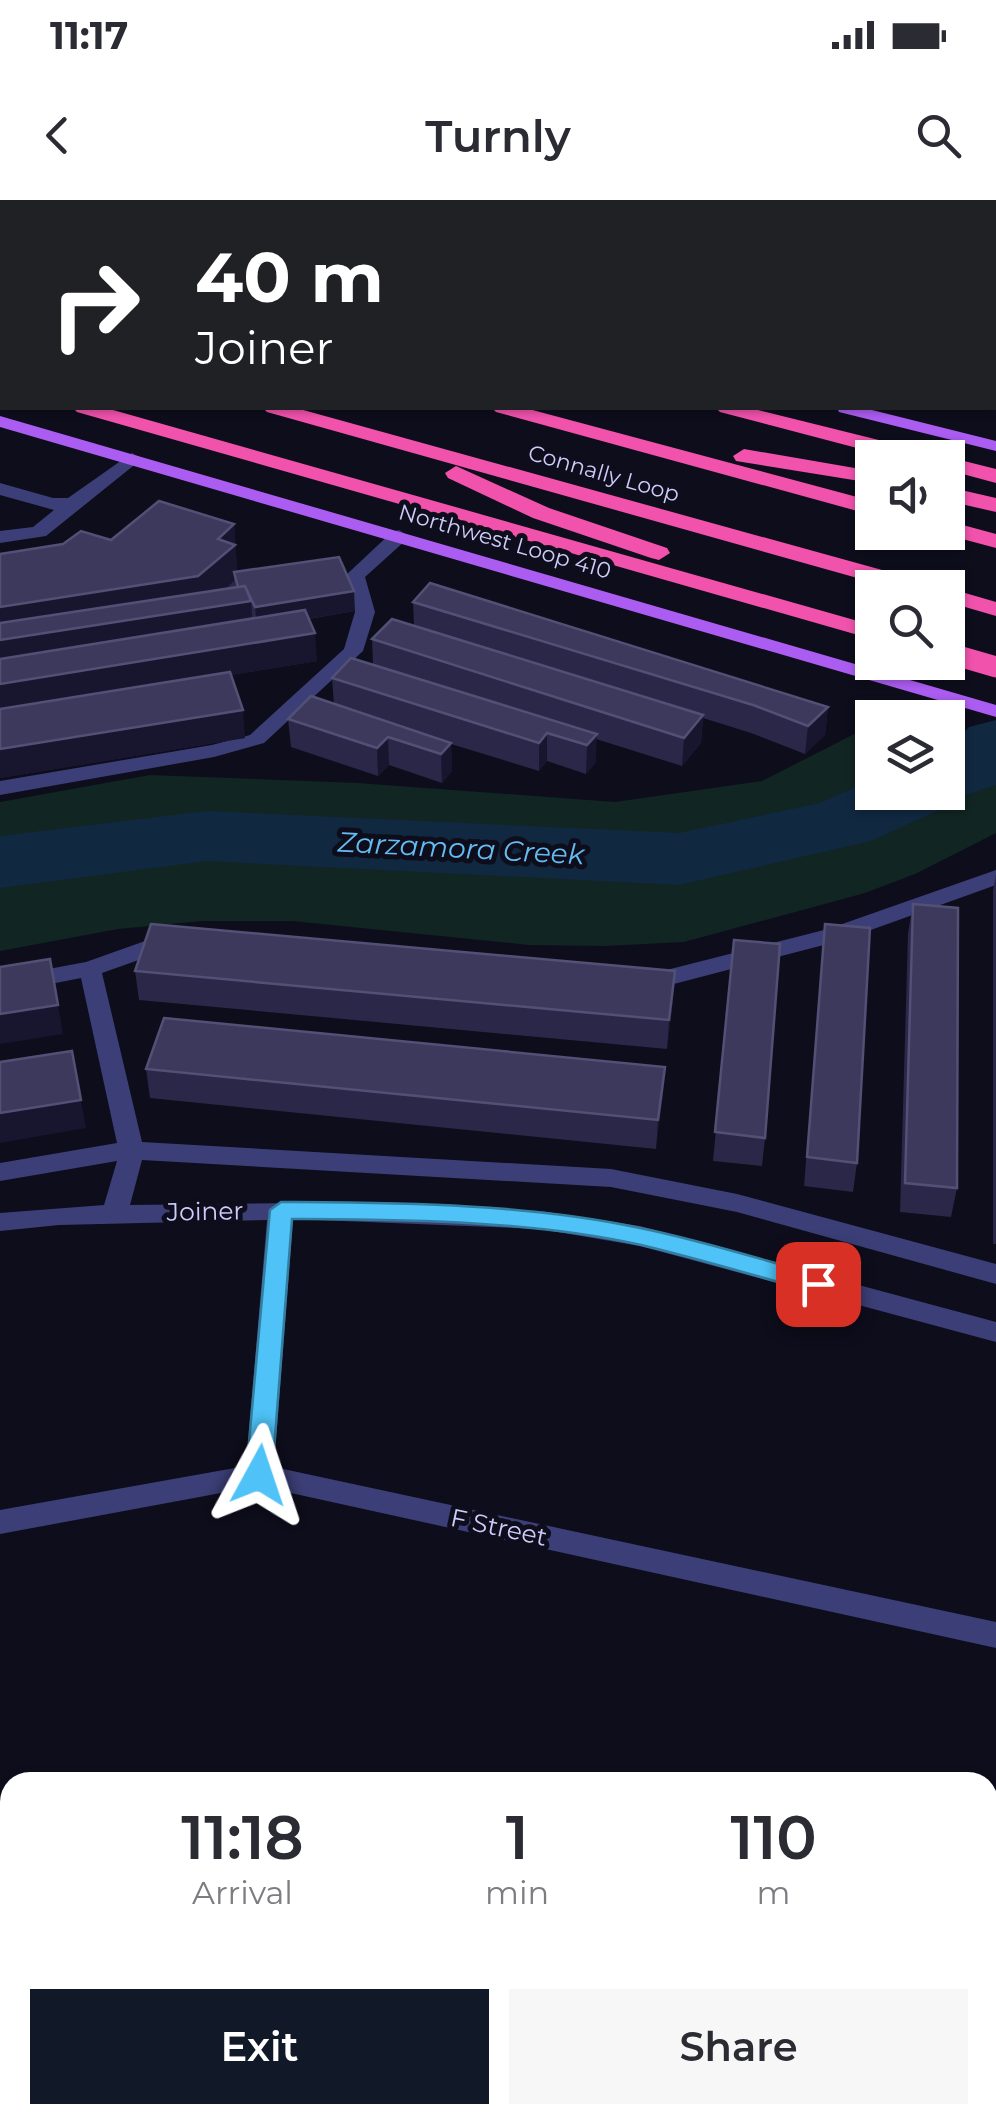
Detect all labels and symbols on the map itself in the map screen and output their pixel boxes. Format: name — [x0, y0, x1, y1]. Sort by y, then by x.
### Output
street label: Connally Loop — [525, 439, 683, 508]
street label: Northwest Loop 410 — [396, 498, 614, 585]
water label: Zarzamora Creek — [336, 825, 587, 872]
street label: Joiner — [165, 1195, 244, 1227]
pin — [776, 1242, 861, 1327]
position arrow — [207, 1423, 311, 1527]
street label: F Street — [448, 1502, 550, 1552]

